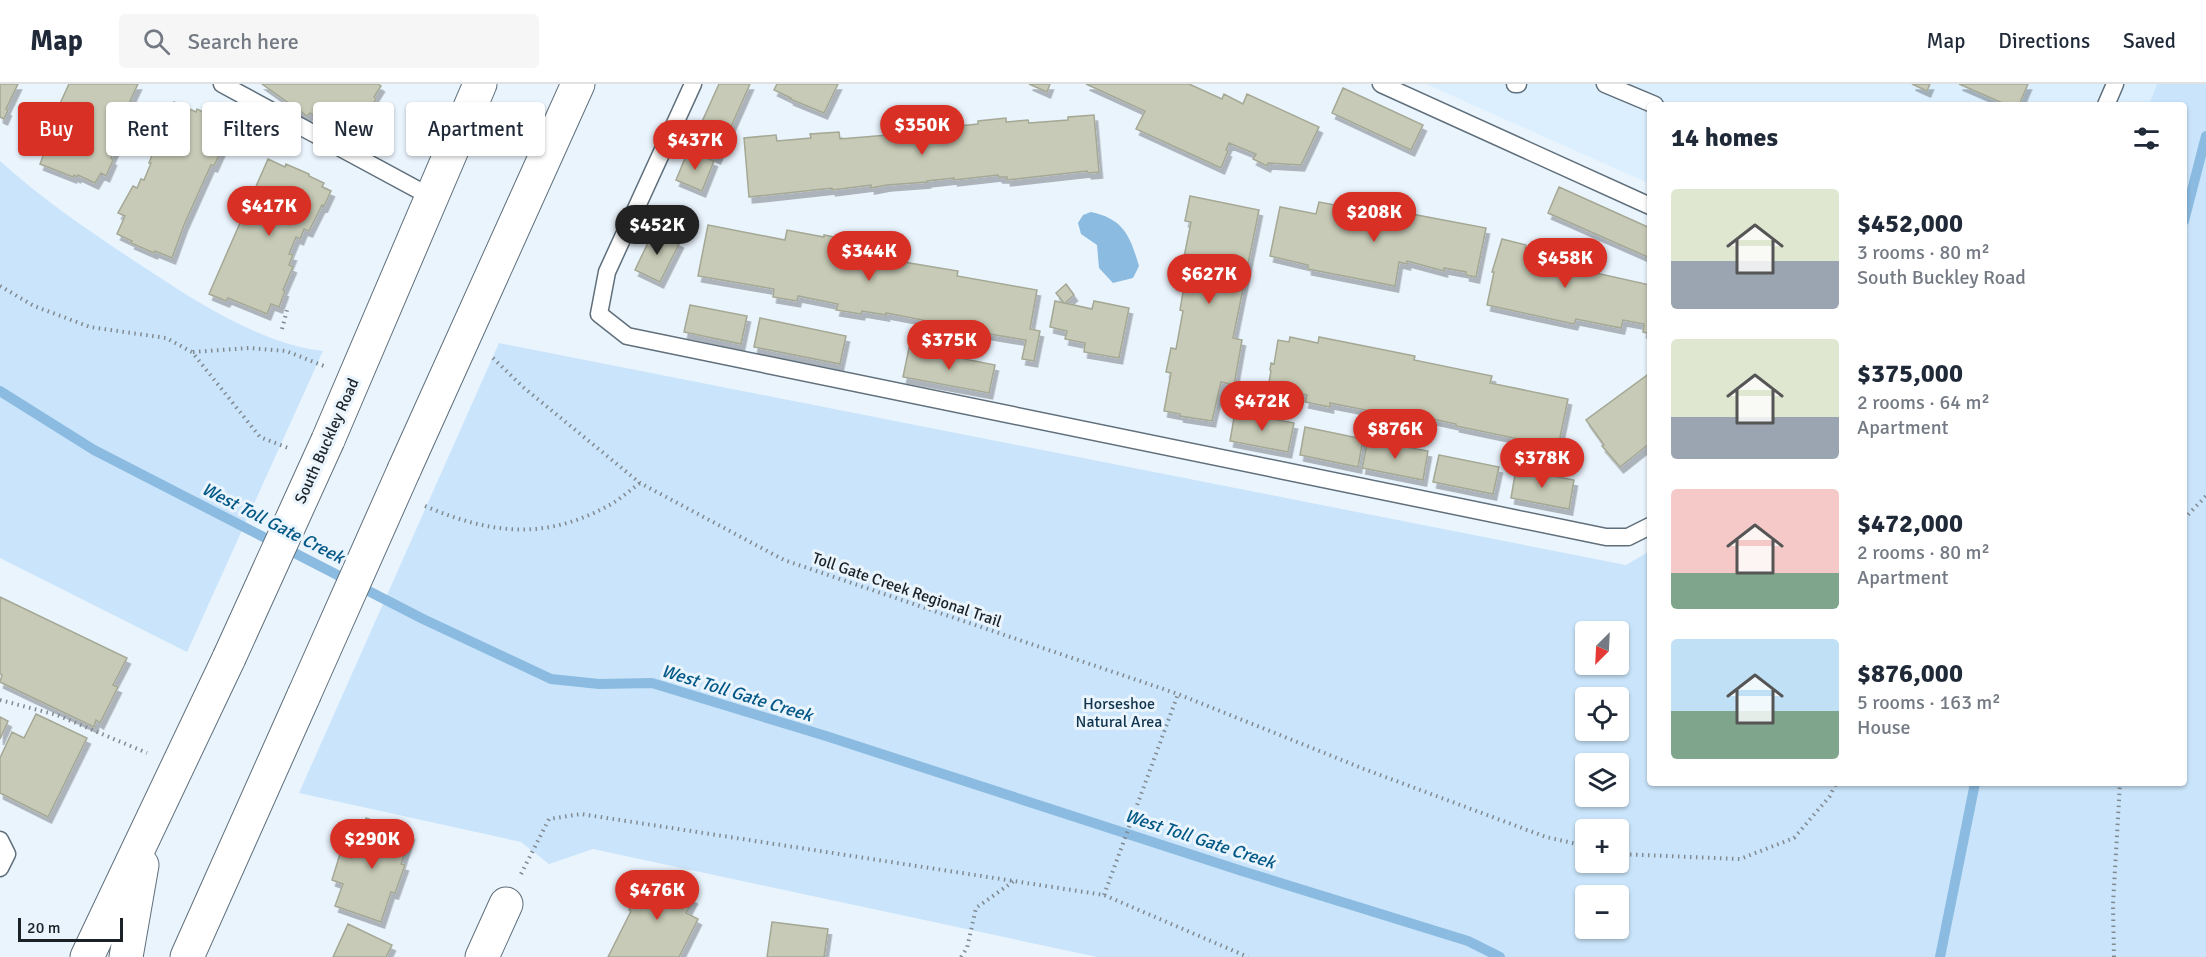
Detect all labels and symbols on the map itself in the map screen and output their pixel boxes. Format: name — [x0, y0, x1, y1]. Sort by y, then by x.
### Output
pin: $350K — [880, 105, 964, 156]
pin: $437K — [653, 120, 737, 171]
pin: $417K — [227, 186, 311, 237]
pin: $208K — [1332, 192, 1416, 243]
pin: $452K — [615, 205, 699, 256]
pin: $344K — [827, 231, 911, 282]
pin: $458K — [1523, 238, 1607, 289]
pin: $627K — [1167, 254, 1251, 305]
pin: $375K — [907, 320, 991, 371]
street label: South Buckley Road — [290, 375, 364, 507]
pin: $472K — [1220, 381, 1304, 432]
pin: $876K — [1353, 409, 1437, 460]
pin: $378K — [1500, 438, 1584, 489]
water label: West Toll Gate Creek — [198, 478, 350, 569]
street label: Toll Gate Creek Regional Trail — [810, 548, 1005, 632]
north arrow — [1575, 621, 1629, 675]
water label: West Toll Gate Creek — [659, 660, 817, 727]
park label: Horseshoe Natural Area — [1076, 694, 1162, 732]
water label: West Toll Gate Creek — [1122, 804, 1280, 874]
pin: $290K — [330, 819, 414, 870]
pin: $476K — [615, 870, 699, 921]
scale bar — [18, 915, 123, 942]

